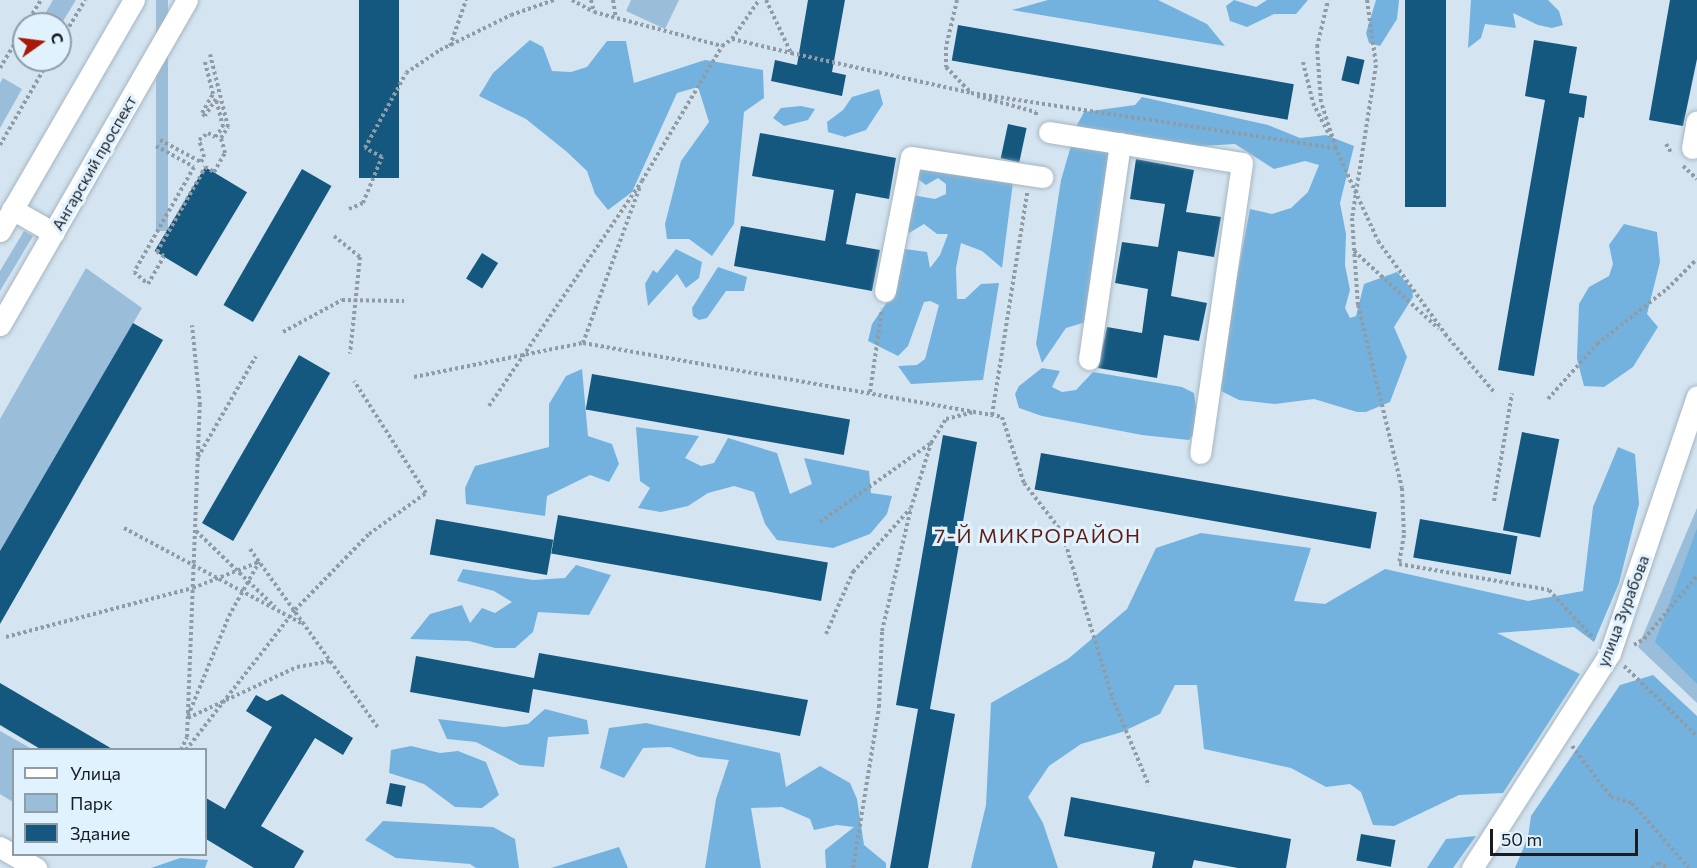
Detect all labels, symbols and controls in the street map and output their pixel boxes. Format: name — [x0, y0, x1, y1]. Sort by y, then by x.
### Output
north arrow — [12, 12, 72, 72]
text: С — [47, 30, 69, 46]
street label: Ангарский проспект — [48, 92, 140, 234]
district label: 7-Й МИКРОРАЙОН — [934, 523, 1142, 547]
street label: улица Зурабова — [1593, 553, 1653, 669]
legend — [12, 748, 207, 856]
text: Улица — [70, 762, 121, 784]
text: Парк — [70, 792, 113, 814]
scale bar — [1493, 817, 1642, 855]
text: Здание — [70, 822, 130, 844]
text: 50 m — [1501, 828, 1542, 850]

